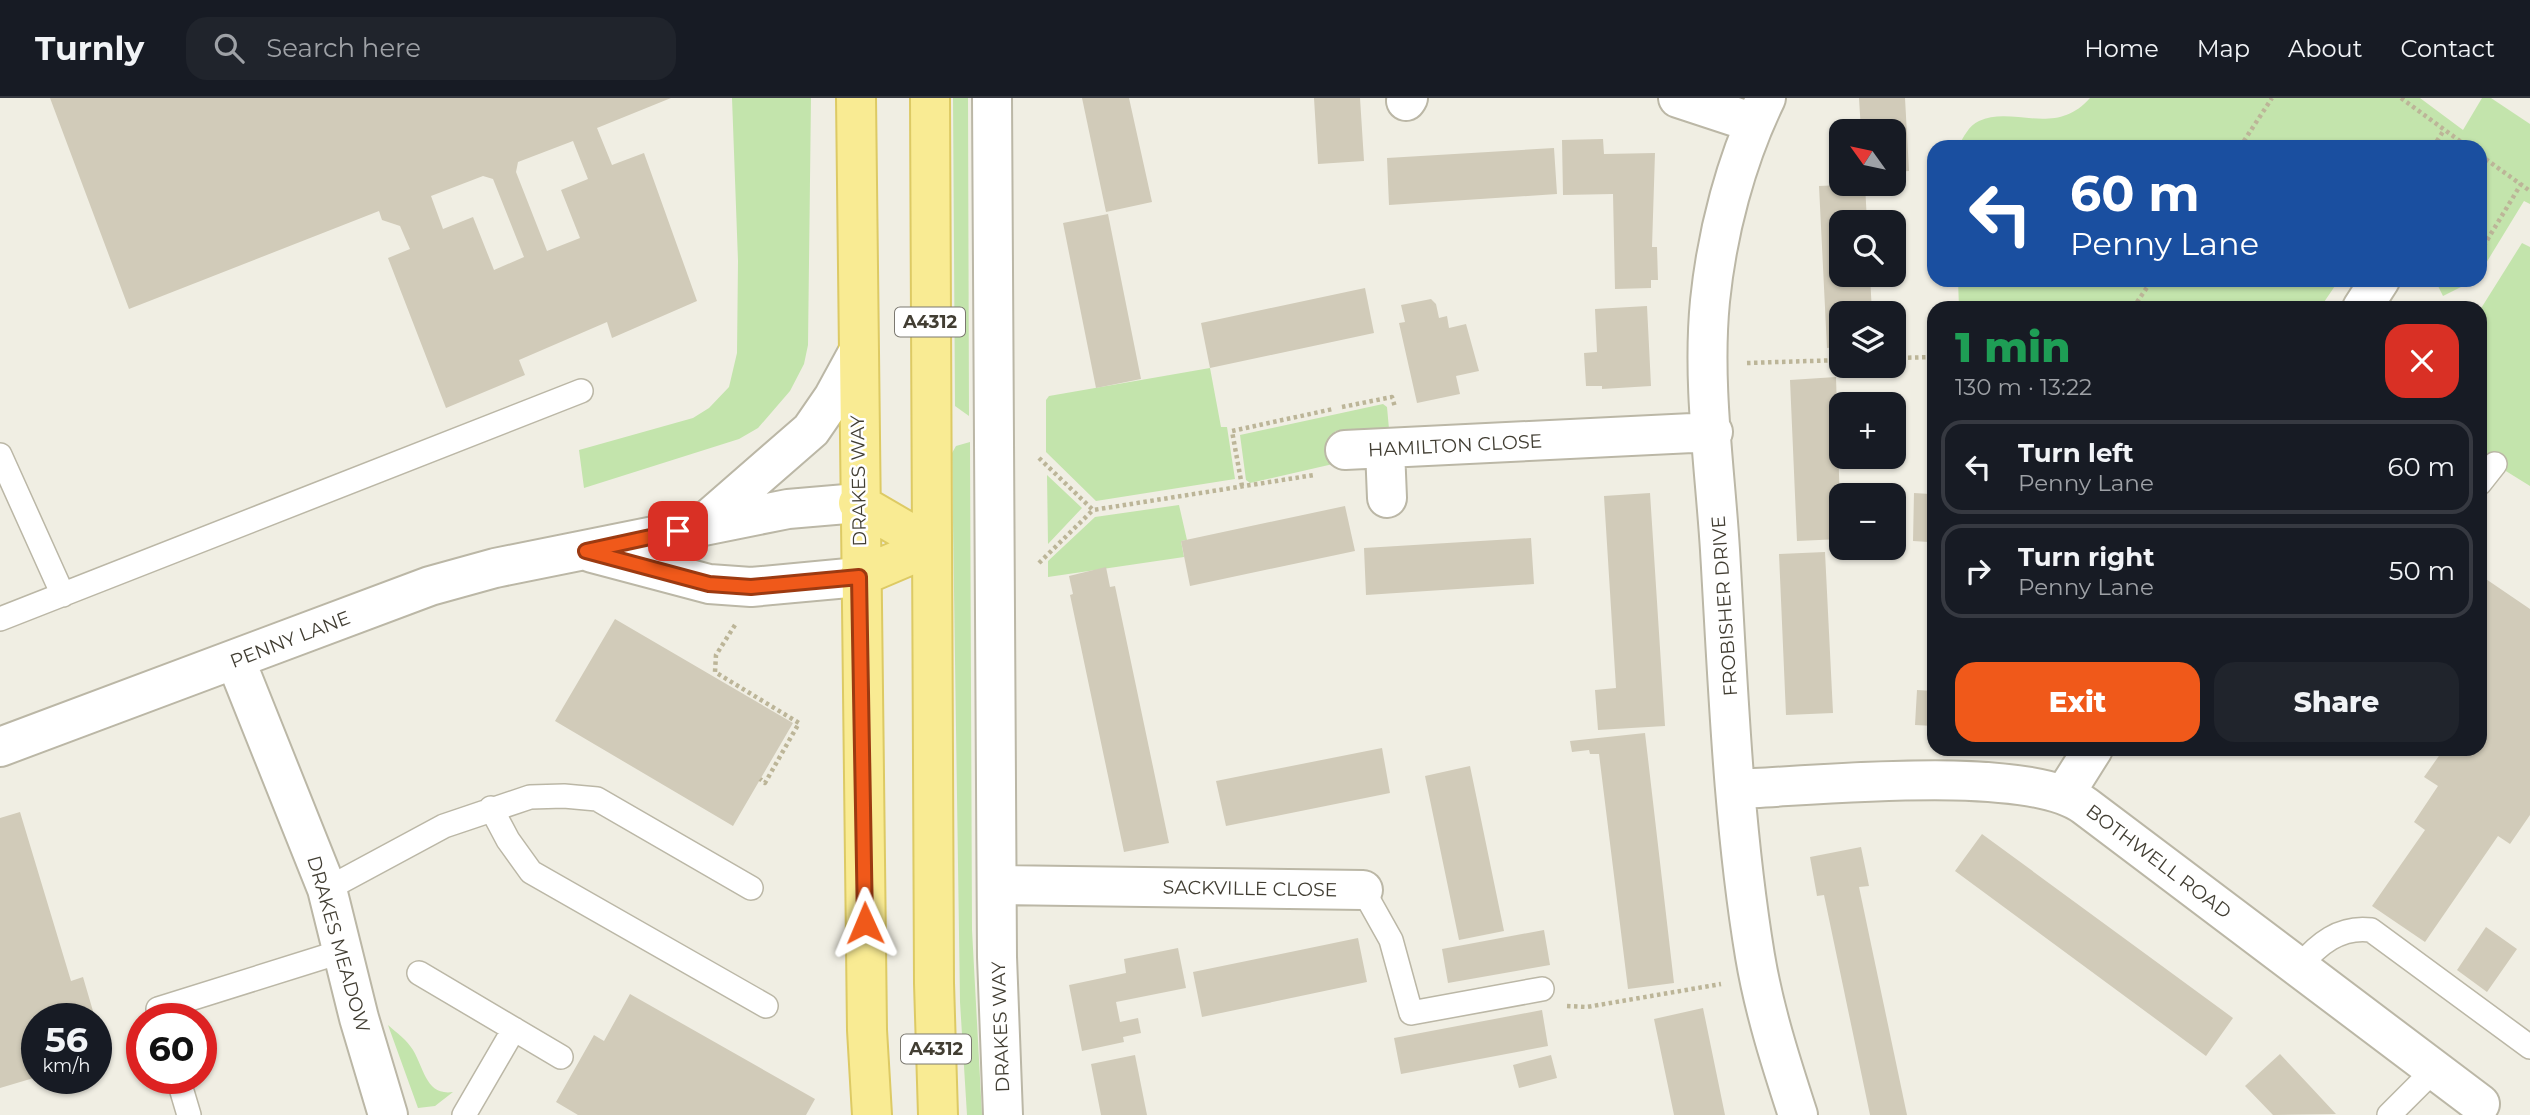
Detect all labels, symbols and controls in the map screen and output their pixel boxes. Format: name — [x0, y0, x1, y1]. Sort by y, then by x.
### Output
search box — [186, 17, 676, 80]
text: Turnly — [35, 28, 144, 68]
icon: search — [210, 29, 248, 67]
text: Search here — [266, 32, 421, 64]
text: Home — [2084, 34, 2159, 63]
text: Map — [2197, 34, 2250, 63]
text: About — [2288, 34, 2362, 63]
text: Contact — [2400, 34, 2495, 63]
north arrow — [1829, 119, 1906, 196]
map controls — [1829, 119, 1906, 560]
text: 60 m — [2070, 164, 2200, 223]
icon: left — [1955, 168, 2046, 259]
button: search — [1829, 210, 1906, 287]
text: Penny Lane — [2070, 224, 2259, 263]
button: layers — [1829, 301, 1906, 378]
road number: A4312 — [895, 308, 965, 336]
text: 1 min — [1955, 321, 2071, 373]
button: close — [2385, 324, 2459, 398]
text: 130 m · 13:22 — [1955, 373, 2092, 401]
button: + — [1829, 392, 1906, 469]
street label: DRAKES WAY — [846, 414, 871, 547]
street label: HAMILTON CLOSE — [1367, 429, 1543, 462]
text: Turn left — [2018, 437, 2134, 469]
icon: left — [1959, 448, 1997, 486]
text: 60 m — [2388, 451, 2455, 483]
text: Penny Lane — [2018, 469, 2154, 497]
button: − — [1829, 483, 1906, 560]
pin — [648, 501, 708, 561]
icon: arrive — [659, 512, 697, 550]
street label: FROBISHER DRIVE — [1707, 515, 1742, 697]
text: Turn right — [2018, 541, 2154, 573]
icon: right — [1959, 552, 1997, 590]
text: 50 m — [2389, 555, 2455, 587]
text: Penny Lane — [2018, 573, 2154, 601]
street label: PENNY LANE — [227, 606, 353, 673]
button: Exit — [1955, 662, 2200, 742]
button: Share — [2214, 662, 2459, 742]
street label: BOTHWELL ROAD — [2082, 799, 2236, 924]
street label: DRAKES MEADOW — [302, 853, 375, 1035]
street label: SACKVILLE CLOSE — [1162, 875, 1338, 902]
position arrow — [828, 886, 902, 960]
street label: DRAKES WAY — [987, 960, 1014, 1093]
speed limit sign: 60 — [126, 1003, 217, 1094]
text: 56 — [45, 1018, 88, 1061]
road number: A4312 — [901, 1034, 971, 1064]
text: km/h — [42, 1055, 91, 1077]

